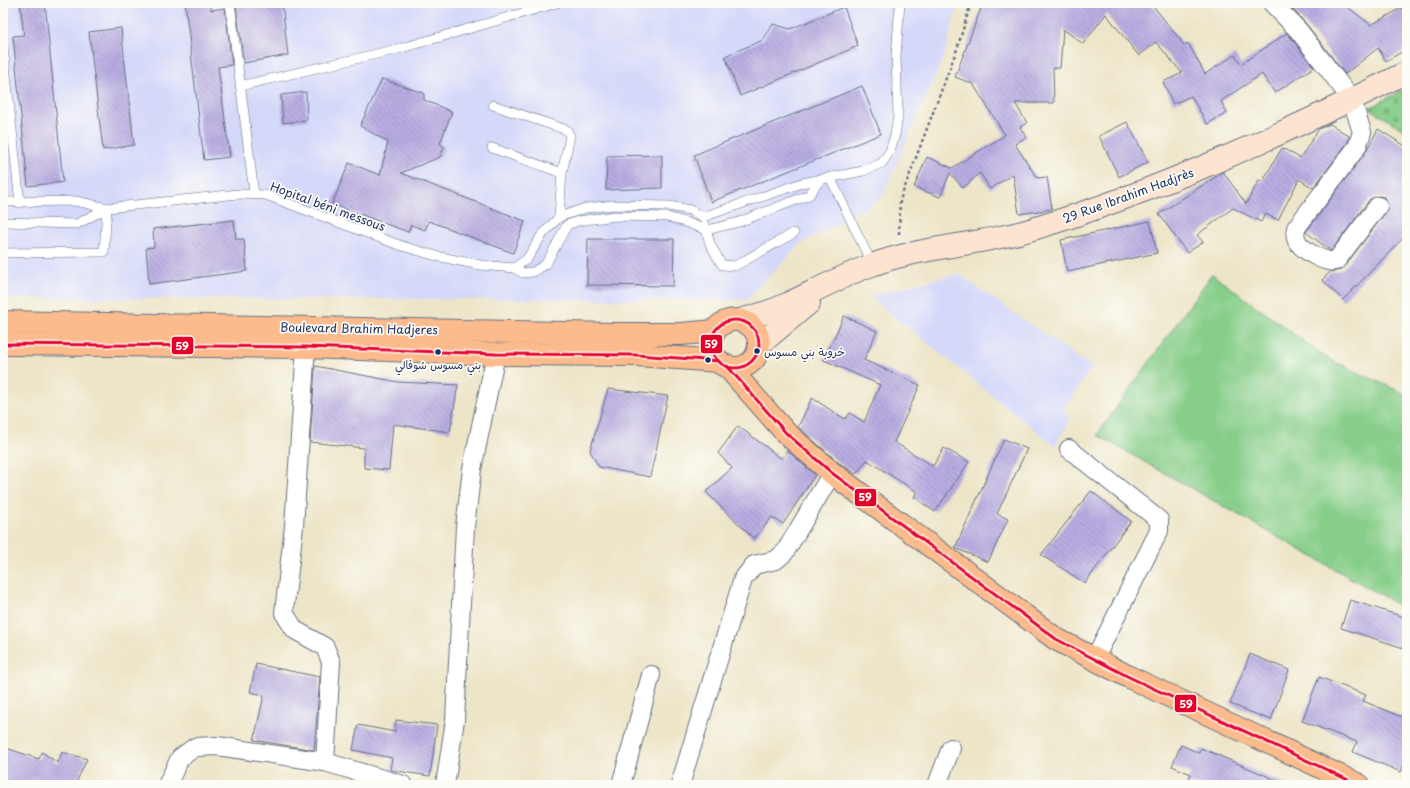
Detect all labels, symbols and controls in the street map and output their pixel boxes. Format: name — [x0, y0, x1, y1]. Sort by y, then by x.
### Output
street label: 29 Rue Ibrahim Hadjrès — [1060, 163, 1196, 227]
street label: Hopital béni messous — [268, 177, 389, 235]
street label: Boulevard Brahim Hadjeres — [280, 318, 438, 338]
line badge: 59 — [700, 334, 723, 354]
text: 59 — [704, 335, 718, 352]
line badge: 59 — [171, 336, 194, 355]
text: 59 — [175, 337, 189, 354]
place label: خروبة بني مسوس — [764, 343, 845, 363]
marker: خروبة بني مسوس — [752, 346, 762, 356]
marker: بني مسوس شوفالي — [433, 347, 443, 357]
unlabelled marker — [703, 355, 713, 365]
place label: بني مسوس شوفالي — [395, 356, 481, 376]
line badge: 59 — [854, 488, 877, 507]
text: 59 — [858, 488, 872, 505]
line badge: 59 — [1174, 694, 1197, 713]
text: 59 — [1179, 695, 1193, 712]

